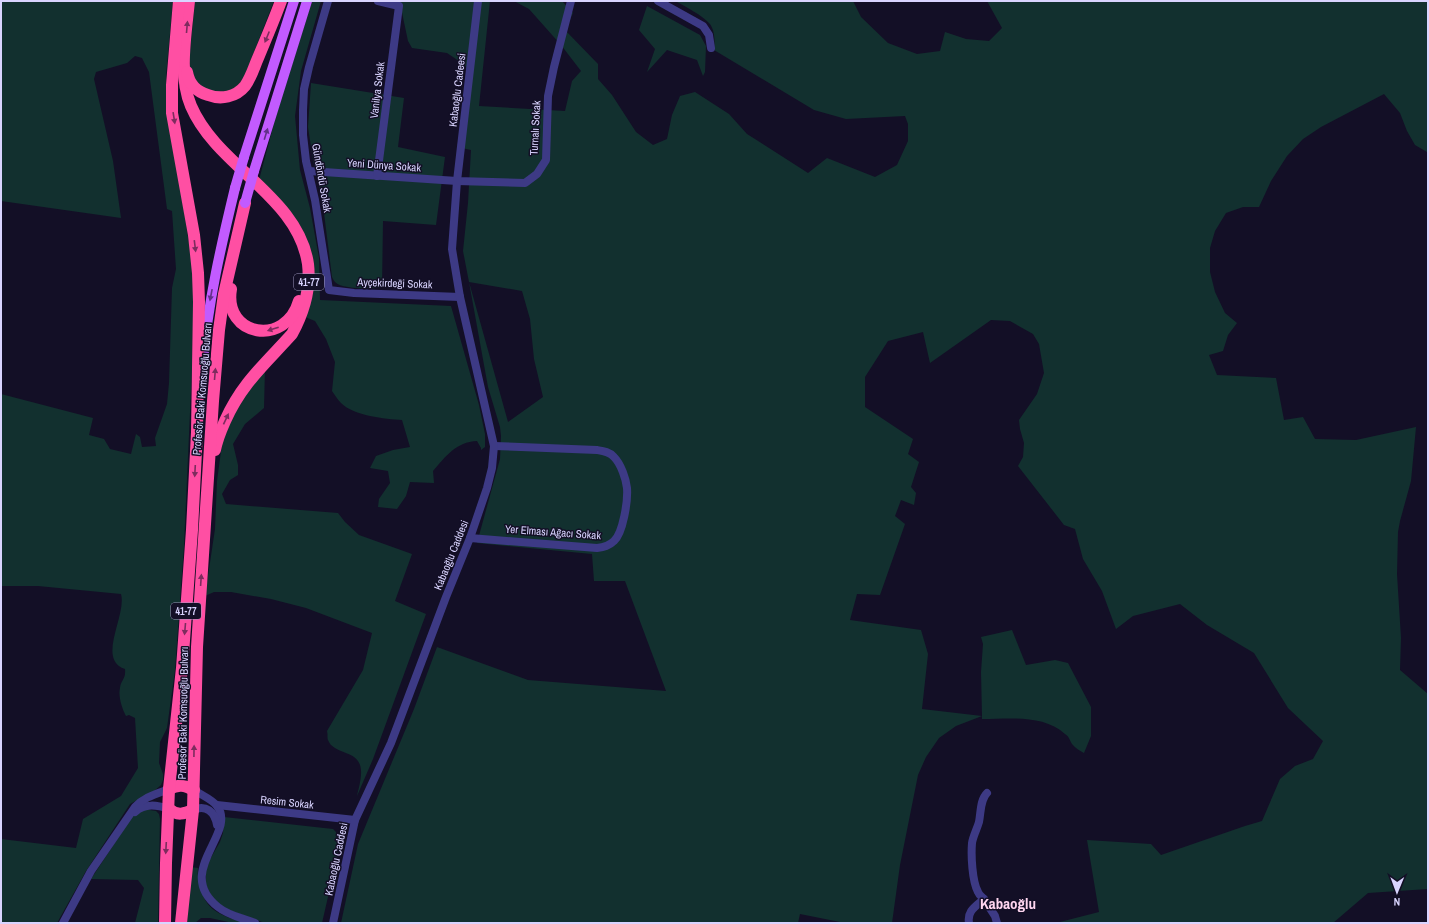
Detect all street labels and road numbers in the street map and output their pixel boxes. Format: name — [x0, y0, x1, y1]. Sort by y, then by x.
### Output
street label: Kabaoğlu Cadeesi — [446, 52, 468, 128]
street label: Vanilya Sokak — [367, 60, 387, 119]
street label: Turnalı Sokak — [527, 100, 543, 156]
street label: Gündöndü Sokak — [309, 142, 335, 214]
street label: Yeni Dünya Sokak — [347, 155, 422, 175]
road number: 41-77 — [294, 274, 324, 290]
street label: Ayçekirdeği Sokak — [356, 275, 433, 291]
street label: Profesör Baki Komsuoğlu Bulvarı — [189, 322, 215, 456]
street label: Kabaoğlu Caddesi — [431, 518, 471, 592]
street label: Yer Elması Ağacı Sokak — [505, 522, 602, 542]
road number: 41-77 — [171, 603, 201, 619]
street label: Profesör Baki Komsuoğlu Bulvarı — [175, 646, 191, 780]
street label: Resim Sokak — [260, 792, 315, 812]
street label: Kabaoğlu Caddesi — [321, 821, 351, 897]

